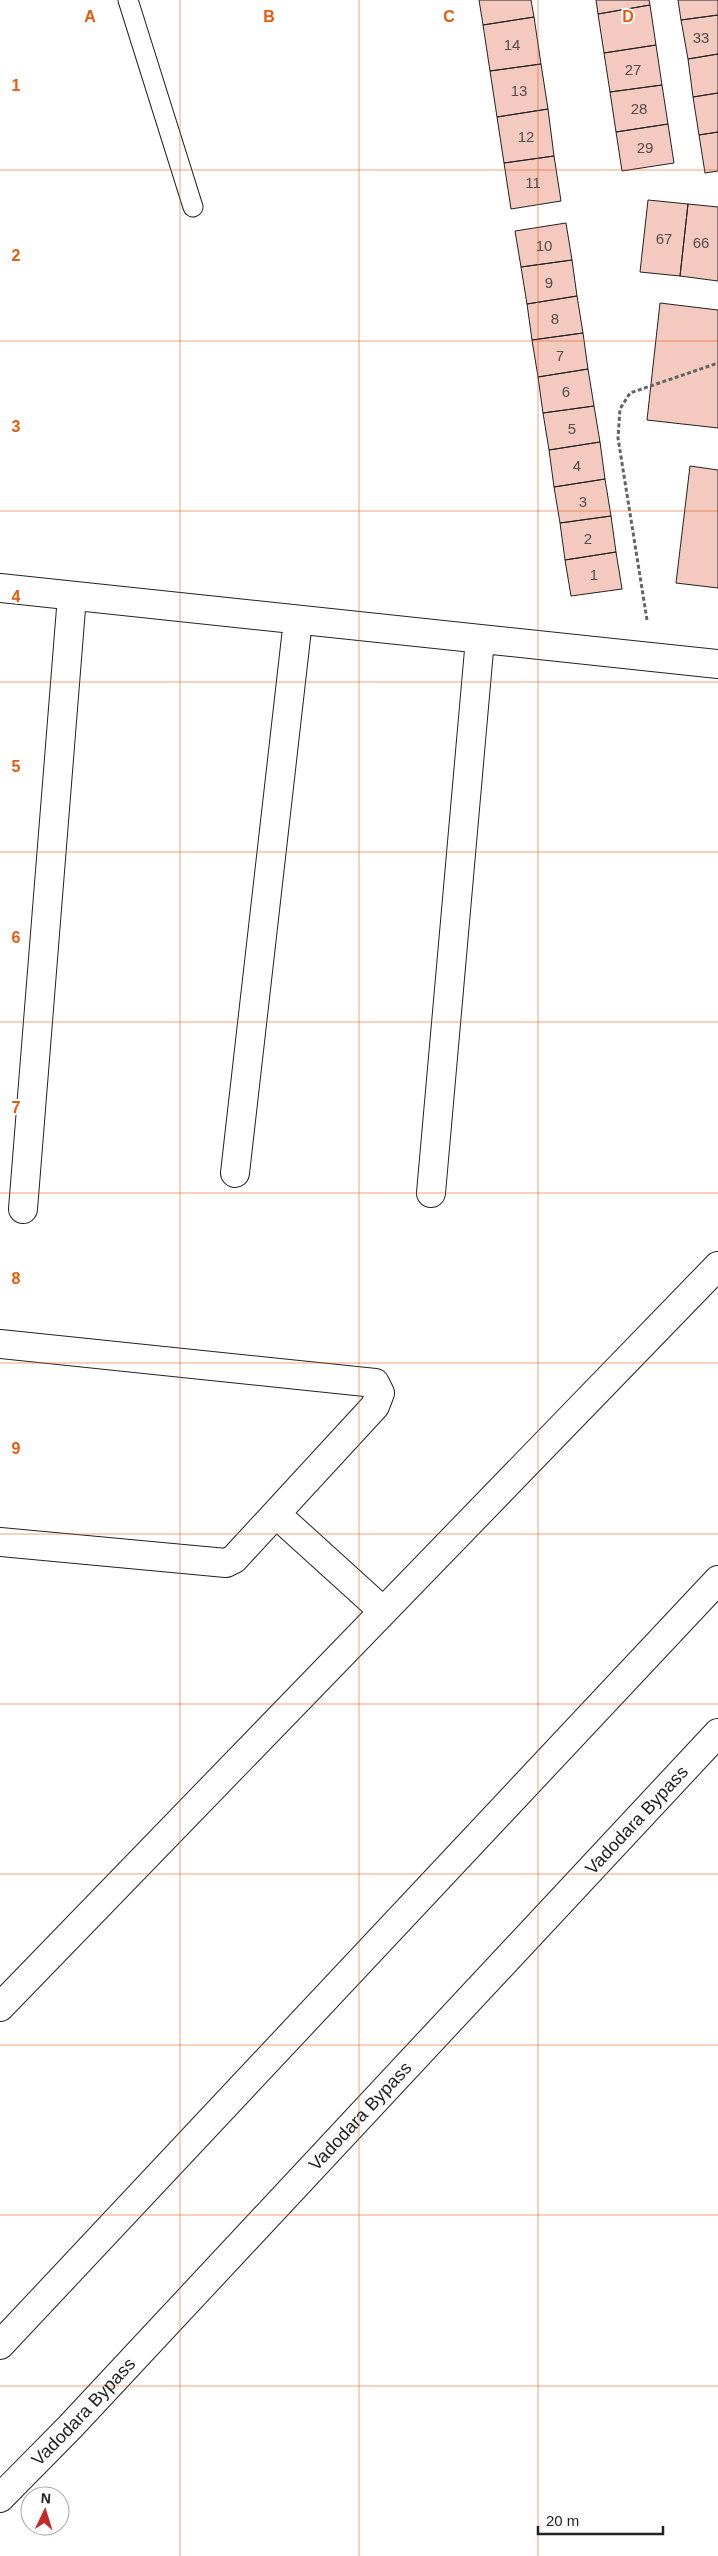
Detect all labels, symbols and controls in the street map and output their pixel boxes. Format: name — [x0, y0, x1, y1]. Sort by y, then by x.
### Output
text: A — [84, 8, 96, 25]
text: B — [263, 8, 275, 25]
text: C — [443, 8, 455, 25]
text: D — [622, 8, 634, 25]
house number: 33 — [693, 29, 709, 46]
house number: 14 — [504, 36, 520, 53]
house number: 27 — [625, 61, 641, 78]
text: 1 — [12, 77, 21, 94]
house number: 13 — [511, 82, 527, 99]
house number: 28 — [631, 100, 647, 117]
house number: 12 — [518, 128, 534, 145]
house number: 29 — [637, 139, 653, 156]
house number: 11 — [525, 174, 541, 191]
house number: 67 — [656, 230, 672, 247]
house number: 66 — [693, 234, 709, 251]
house number: 10 — [536, 237, 552, 254]
text: 2 — [12, 247, 21, 264]
house number: 9 — [545, 274, 553, 291]
house number: 8 — [551, 310, 559, 327]
house number: 7 — [556, 347, 564, 364]
house number: 6 — [562, 383, 570, 400]
text: 3 — [12, 418, 21, 435]
house number: 5 — [568, 420, 576, 437]
house number: 4 — [573, 457, 581, 474]
house number: 3 — [579, 493, 587, 510]
house number: 2 — [584, 530, 592, 547]
house number: 1 — [590, 566, 598, 583]
text: 4 — [12, 588, 21, 605]
text: 5 — [12, 758, 21, 775]
text: 6 — [12, 929, 21, 946]
text: 7 — [12, 1099, 21, 1116]
text: 8 — [12, 1270, 21, 1287]
text: 9 — [12, 1440, 21, 1457]
street label: Vadodara Bypass — [581, 1762, 692, 1878]
street label: Vadodara Bypass — [305, 2058, 416, 2174]
street label: Vadodara Bypass — [28, 2354, 139, 2470]
north arrow — [20, 2486, 70, 2536]
text: N — [40, 2490, 52, 2506]
scale bar — [538, 2504, 663, 2536]
text: 20 m — [546, 2512, 579, 2529]

